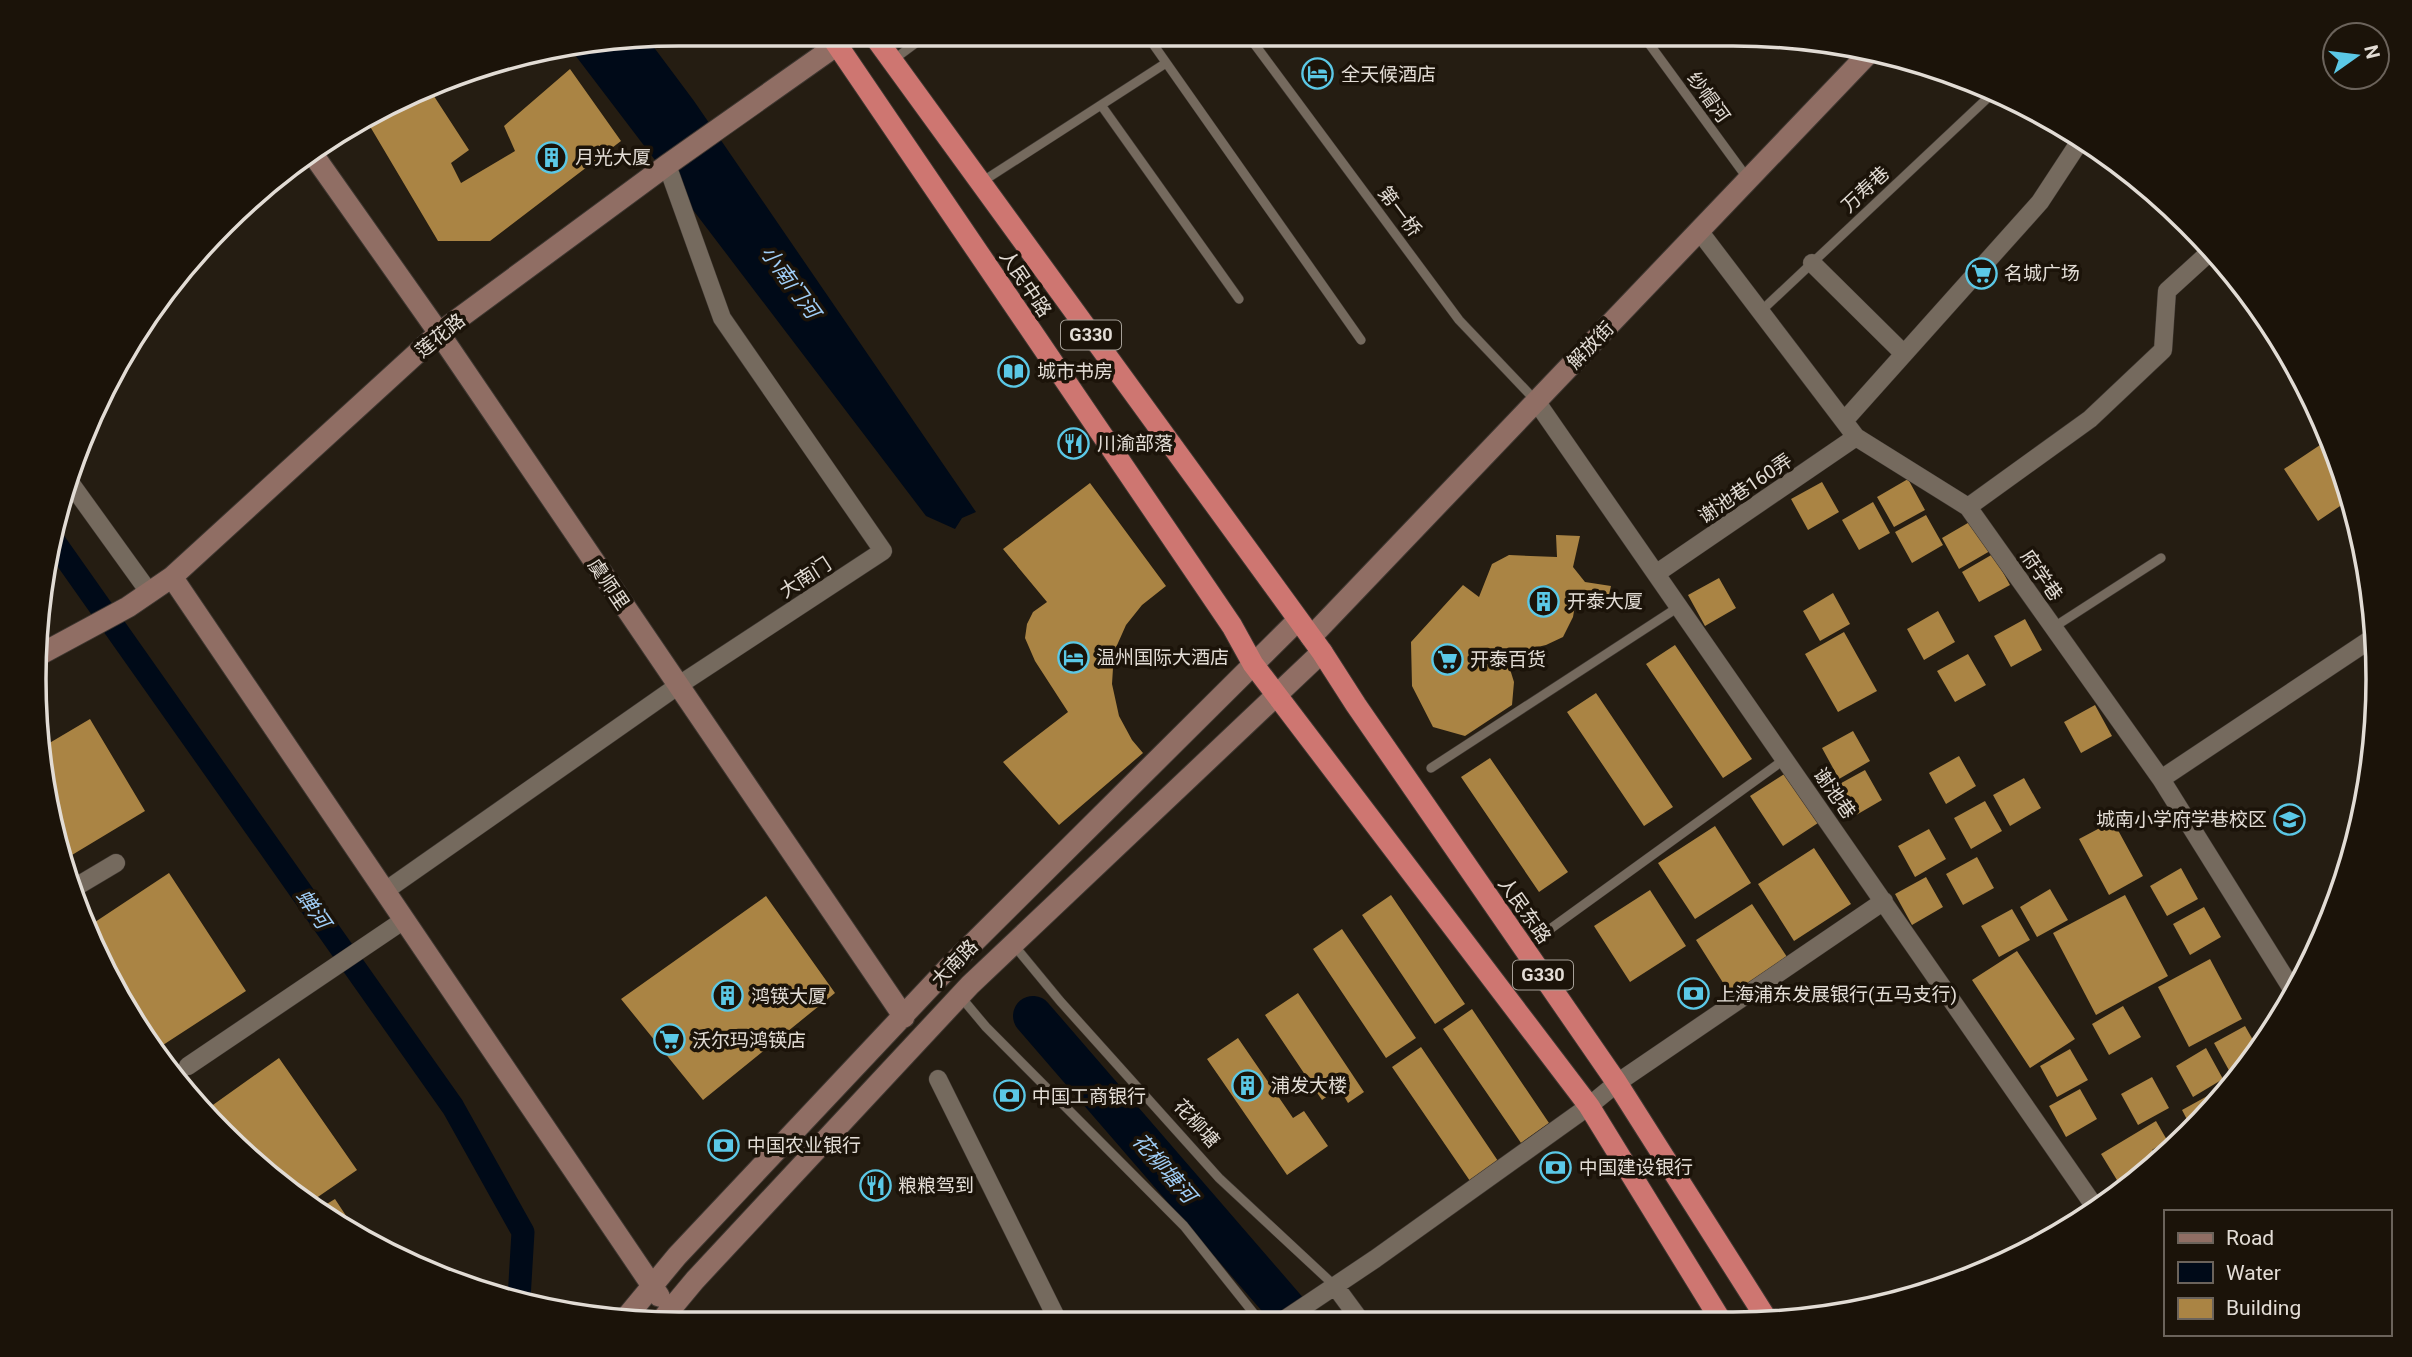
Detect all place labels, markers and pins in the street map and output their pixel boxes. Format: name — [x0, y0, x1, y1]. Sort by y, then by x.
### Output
hotel icon: 全天候酒店 — [1301, 57, 1335, 91]
place label: 全天候酒店 — [1341, 63, 1436, 86]
building icon: 月光大厦 — [535, 140, 569, 174]
place label: 月光大厦 — [575, 146, 651, 169]
supermarket icon: 名城广场 — [1964, 256, 1998, 290]
place label: 名城广场 — [2004, 262, 2080, 285]
library icon: 城市书房 — [997, 354, 1031, 388]
place label: 城市书房 — [1037, 360, 1113, 383]
restaurant icon: 川渝部落 — [1057, 426, 1091, 460]
place label: 川渝部落 — [1097, 432, 1173, 455]
building icon: 开泰大厦 — [1527, 584, 1561, 618]
place label: 开泰大厦 — [1567, 590, 1643, 613]
hotel icon: 温州国际大酒店 — [1056, 640, 1090, 674]
supermarket icon: 开泰百货 — [1430, 642, 1464, 676]
place label: 温州国际大酒店 — [1096, 646, 1229, 669]
place label: 开泰百货 — [1470, 648, 1546, 671]
school or university icon: 城南小学府学巷校区 — [2273, 802, 2307, 836]
place label: 城南小学府学巷校区 — [2096, 808, 2267, 831]
bank icon: 上海浦东发展银行(五马支行) — [1676, 977, 1710, 1011]
building icon: 鸿锳大厦 — [711, 979, 745, 1013]
place label: 上海浦东发展银行(五马支行) — [1716, 983, 1957, 1006]
place label: 鸿锳大厦 — [751, 985, 827, 1008]
supermarket icon: 沃尔玛鸿锳店 — [652, 1023, 686, 1057]
place label: 沃尔玛鸿锳店 — [692, 1029, 806, 1052]
building icon: 浦发大楼 — [1231, 1068, 1265, 1102]
place label: 浦发大楼 — [1271, 1074, 1347, 1097]
bank icon: 中国工商银行 — [992, 1079, 1026, 1113]
place label: 中国工商银行 — [1032, 1085, 1146, 1108]
bank icon: 中国农业银行 — [707, 1128, 741, 1162]
place label: 中国农业银行 — [747, 1134, 861, 1157]
bank icon: 中国建设银行 — [1539, 1150, 1573, 1184]
place label: 中国建设银行 — [1579, 1156, 1693, 1179]
restaurant icon: 粮粮驾到 — [858, 1168, 892, 1202]
place label: 粮粮驾到 — [898, 1174, 974, 1197]

